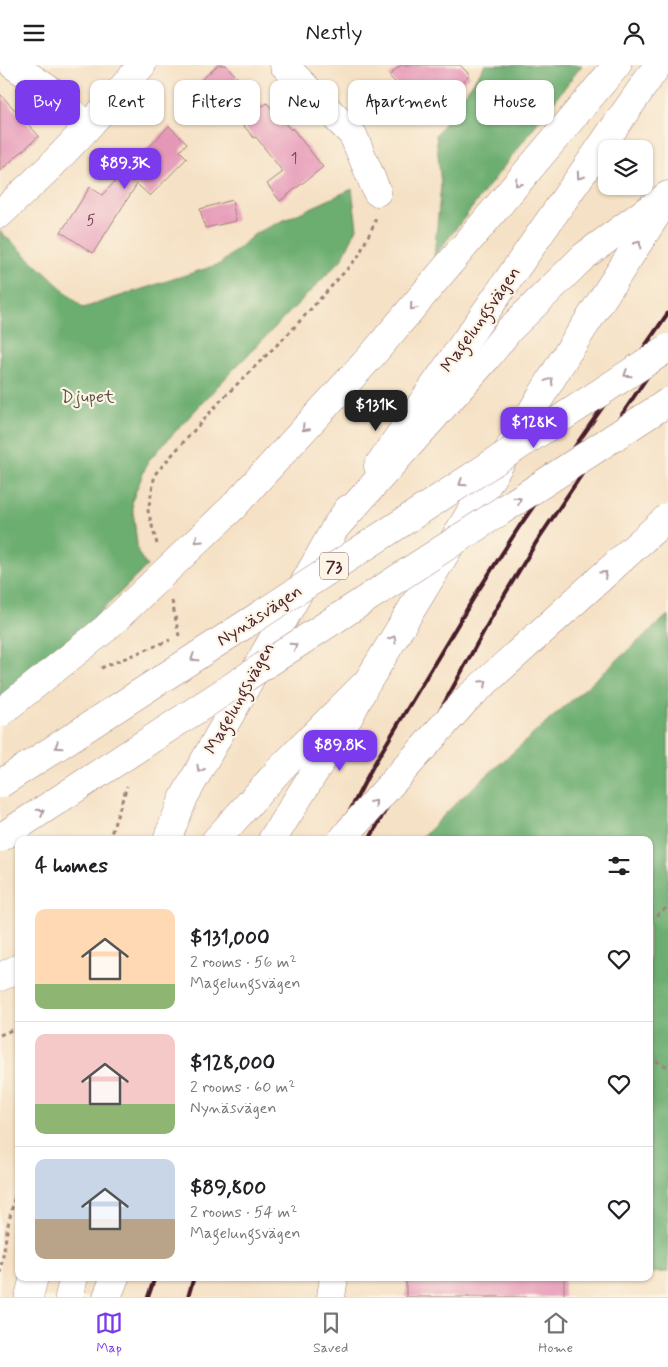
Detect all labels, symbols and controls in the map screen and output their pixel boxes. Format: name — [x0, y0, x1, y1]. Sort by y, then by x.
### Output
icon: menu — [20, 19, 48, 47]
text: Nestly — [306, 19, 362, 47]
icon: person — [620, 19, 648, 47]
chip: Buy — [15, 80, 80, 125]
chip: Rent — [90, 80, 164, 125]
chip: Filters — [174, 80, 260, 125]
chip: New — [270, 80, 338, 125]
chip: Apartment — [348, 80, 466, 125]
chip: House — [476, 80, 554, 125]
map controls — [598, 140, 653, 195]
button: layers — [598, 140, 653, 195]
pin: $89.3K — [84, 147, 166, 190]
house number: 1 — [291, 149, 297, 169]
text: $89.3K — [100, 153, 150, 174]
one-way arrow — [577, 171, 586, 180]
one-way arrow — [515, 177, 524, 186]
house number: 5 — [86, 211, 96, 231]
one-way arrow — [632, 240, 641, 250]
street label: Magelungsvägen — [435, 262, 528, 379]
one-way arrow — [411, 301, 419, 310]
one-way arrow — [624, 368, 633, 378]
one-way arrow — [544, 377, 554, 386]
park label: Djupet — [61, 385, 115, 409]
pin: $131K — [341, 389, 411, 432]
text: $131K — [356, 395, 396, 416]
pin: $128K — [499, 407, 569, 449]
text: $128K — [512, 412, 556, 433]
one-way arrow — [302, 423, 311, 432]
one-way arrow — [459, 477, 468, 486]
one-way arrow — [512, 497, 522, 506]
one-way arrow — [195, 534, 204, 543]
road number: 73 — [320, 553, 348, 579]
one-way arrow — [599, 571, 608, 580]
street label: Nynäsvägen — [212, 579, 307, 652]
one-way arrow — [387, 636, 397, 645]
street label: Magelungsvägen — [199, 638, 282, 760]
one-way arrow — [289, 643, 298, 653]
one-way arrow — [190, 651, 199, 661]
one-way arrow — [478, 680, 487, 689]
pin: $89.8K — [299, 729, 381, 772]
text: $89.8K — [314, 735, 366, 756]
one-way arrow — [54, 740, 64, 749]
one-way arrow — [196, 764, 206, 773]
one-way arrow — [368, 799, 377, 808]
one-way arrow — [35, 809, 44, 818]
text: 4 homes — [35, 852, 108, 880]
icon: filters — [605, 852, 633, 880]
text: $131,000 — [190, 924, 270, 952]
icon: home — [75, 929, 135, 989]
icon: heart — [605, 945, 633, 973]
text: 2 rooms · 56 m² — [190, 952, 297, 973]
text: Magelungsvägen — [190, 973, 301, 994]
text: $128,000 — [190, 1049, 275, 1077]
icon: home — [75, 1054, 135, 1114]
icon: heart — [605, 1070, 633, 1098]
text: 2 rooms · 60 m² — [190, 1077, 295, 1098]
text: Nynäsvägen — [190, 1098, 276, 1119]
text: $89,800 — [190, 1174, 266, 1202]
icon: home — [75, 1179, 135, 1239]
icon: heart — [605, 1195, 633, 1223]
text: 2 rooms · 54 m² — [190, 1202, 297, 1223]
text: Magelungsvägen — [190, 1223, 301, 1244]
tab: Map — [95, 1309, 123, 1357]
tab: Saved — [313, 1309, 348, 1357]
tab: Home — [538, 1309, 573, 1357]

